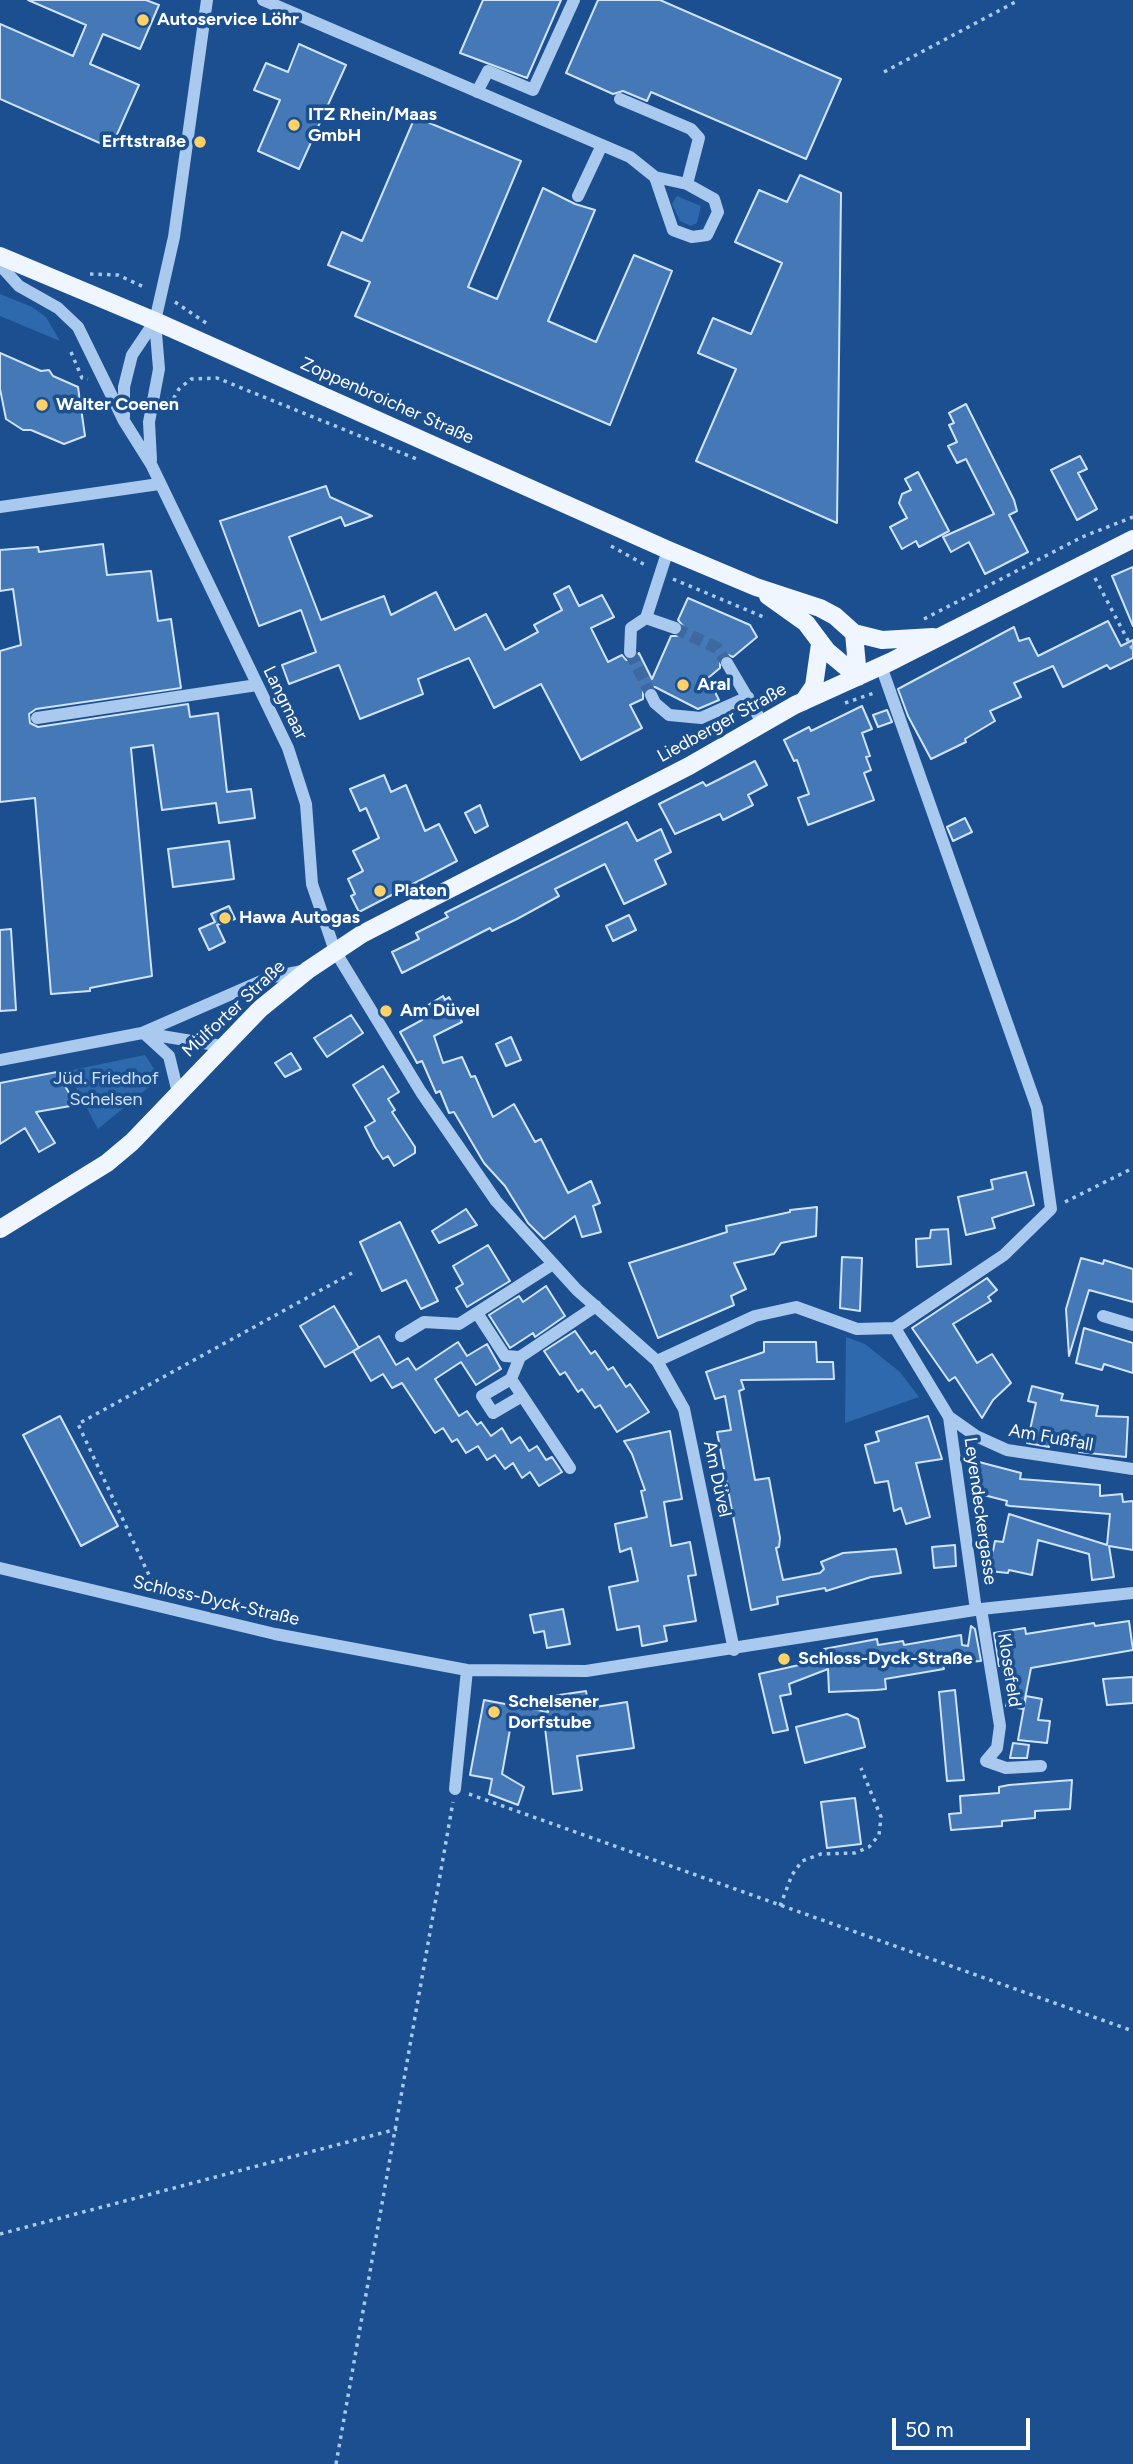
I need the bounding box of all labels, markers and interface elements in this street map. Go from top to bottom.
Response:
place label: Autoservice Löhr [157,9,299,31]
marker: Autoservice Löhr [135,12,151,28]
place label: ITZ Rhein/Maas GmbH [308,104,437,146]
marker: ITZ Rhein/Maas GmbH [286,117,302,133]
place label: Erftstraße [102,131,186,153]
marker: Erftstraße [192,134,208,150]
street label: Zoppenbroicher Straße [297,353,477,449]
place label: Walter Coenen [56,394,179,416]
marker: Walter Coenen [34,397,50,413]
street label: Langmaar [258,663,312,743]
place label: Aral [697,674,731,696]
marker: Aral [675,677,691,693]
street label: Liedberger Straße [654,679,790,767]
place label: Platon [394,880,447,902]
marker: Platon [372,883,388,899]
place label: Hawa Autogas [239,907,360,929]
marker: Hawa Autogas [217,910,233,926]
street label: Mülforter Straße [178,956,290,1062]
place label: Am Düvel [400,1000,480,1022]
marker: Am Düvel [378,1003,394,1019]
park label: Jüd. Friedhof Schelsen [53,1068,159,1110]
street label: Am Fußfall [1007,1420,1095,1456]
street label: Leyendeckergasse [959,1436,1001,1586]
street label: Am Düvel [698,1439,736,1519]
street label: Schloss-Dyck-Straße [131,1571,301,1631]
street label: Klosefeld [993,1632,1025,1708]
place label: Schloss-Dyck-Straße [798,1648,973,1670]
marker: Schloss-Dyck-Straße [776,1651,792,1667]
place label: Schelsener Dorfstube [508,1691,599,1734]
marker: Schelsener Dorfstube [486,1704,502,1720]
scale bar [895,2404,1033,2448]
text: 50 m [905,2417,954,2442]

